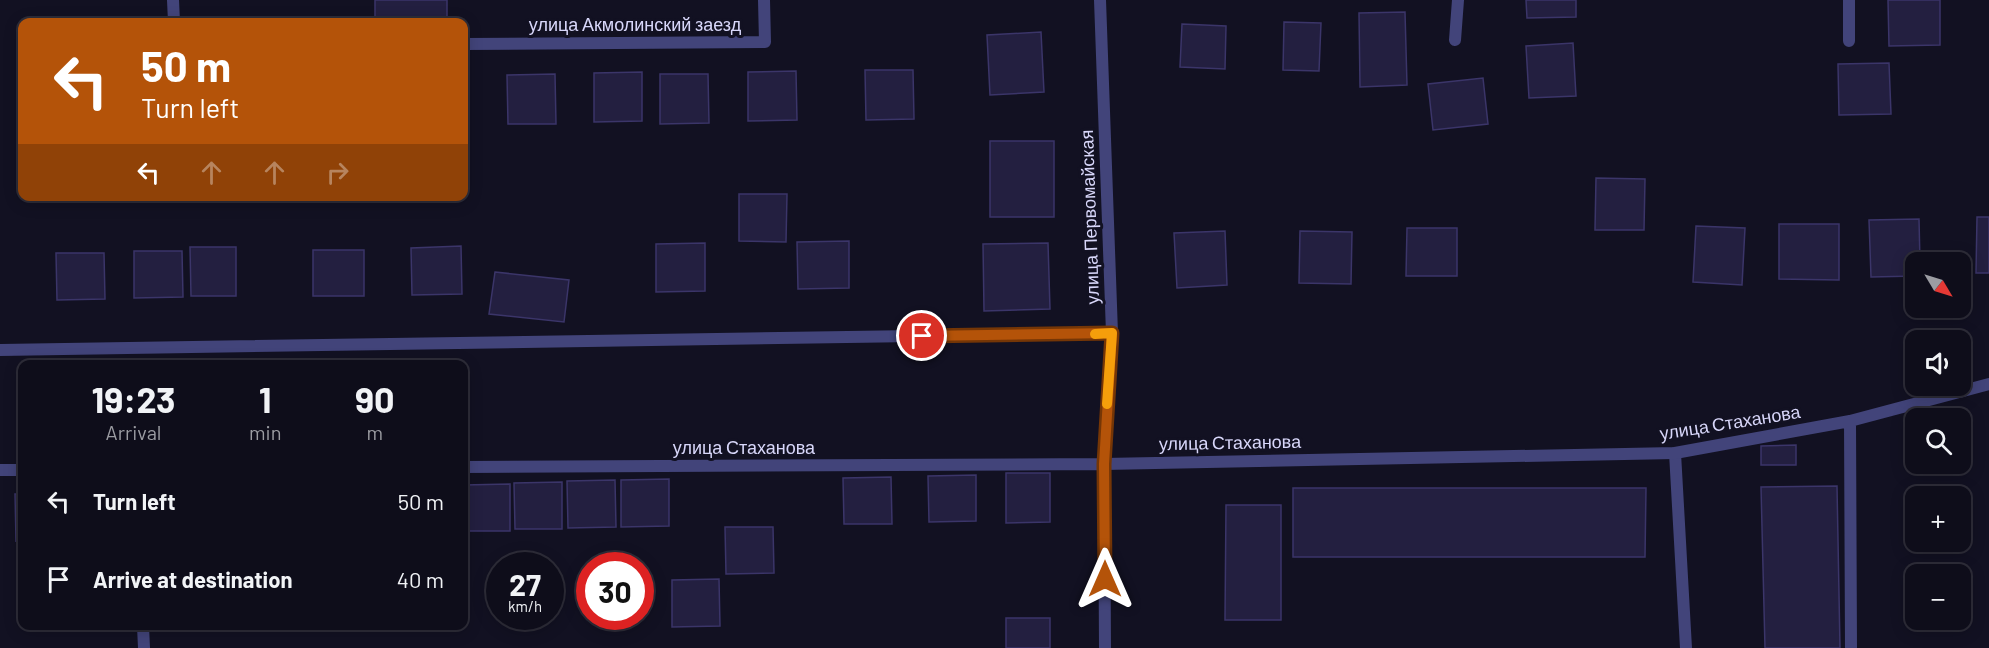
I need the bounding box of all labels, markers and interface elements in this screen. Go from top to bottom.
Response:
street label: улица Акмолинский заезд [529,13,742,35]
text: 50 m [141,40,231,90]
icon: left [42,42,120,120]
text: Turn left [141,91,239,123]
street label: улица Первомайская [1075,129,1103,305]
icon: left [132,156,165,189]
icon: ahead [195,156,228,189]
icon: ahead [258,156,291,189]
icon: right [321,156,354,189]
north arrow [1905,252,1971,318]
map controls [1905,252,1971,630]
pin [896,310,947,361]
icon: arrive [905,319,938,352]
button: sound [1905,330,1971,396]
text: 19:23 [91,377,176,420]
text: 1 [259,377,272,420]
text: 90 [355,377,395,420]
street label: улица Стаханова [1658,400,1803,444]
button: search [1905,408,1971,474]
text: Arrival [106,420,161,444]
text: min [249,420,281,444]
text: m [366,420,383,444]
street label: улица Стаханова [1159,430,1302,454]
street label: улица Стаханова [673,436,816,458]
icon: left [42,485,75,518]
button: + [1905,486,1971,552]
text: Turn left [93,488,176,514]
text: 50 m [398,488,444,514]
position arrow [1073,547,1137,611]
speed limit sign: 30 [576,552,654,630]
icon: arrive [42,563,75,596]
button: − [1905,564,1971,630]
text: Arrive at destination [93,566,292,592]
text: 40 m [397,566,444,592]
text: 27 [509,566,541,602]
text: km/h [508,597,542,615]

